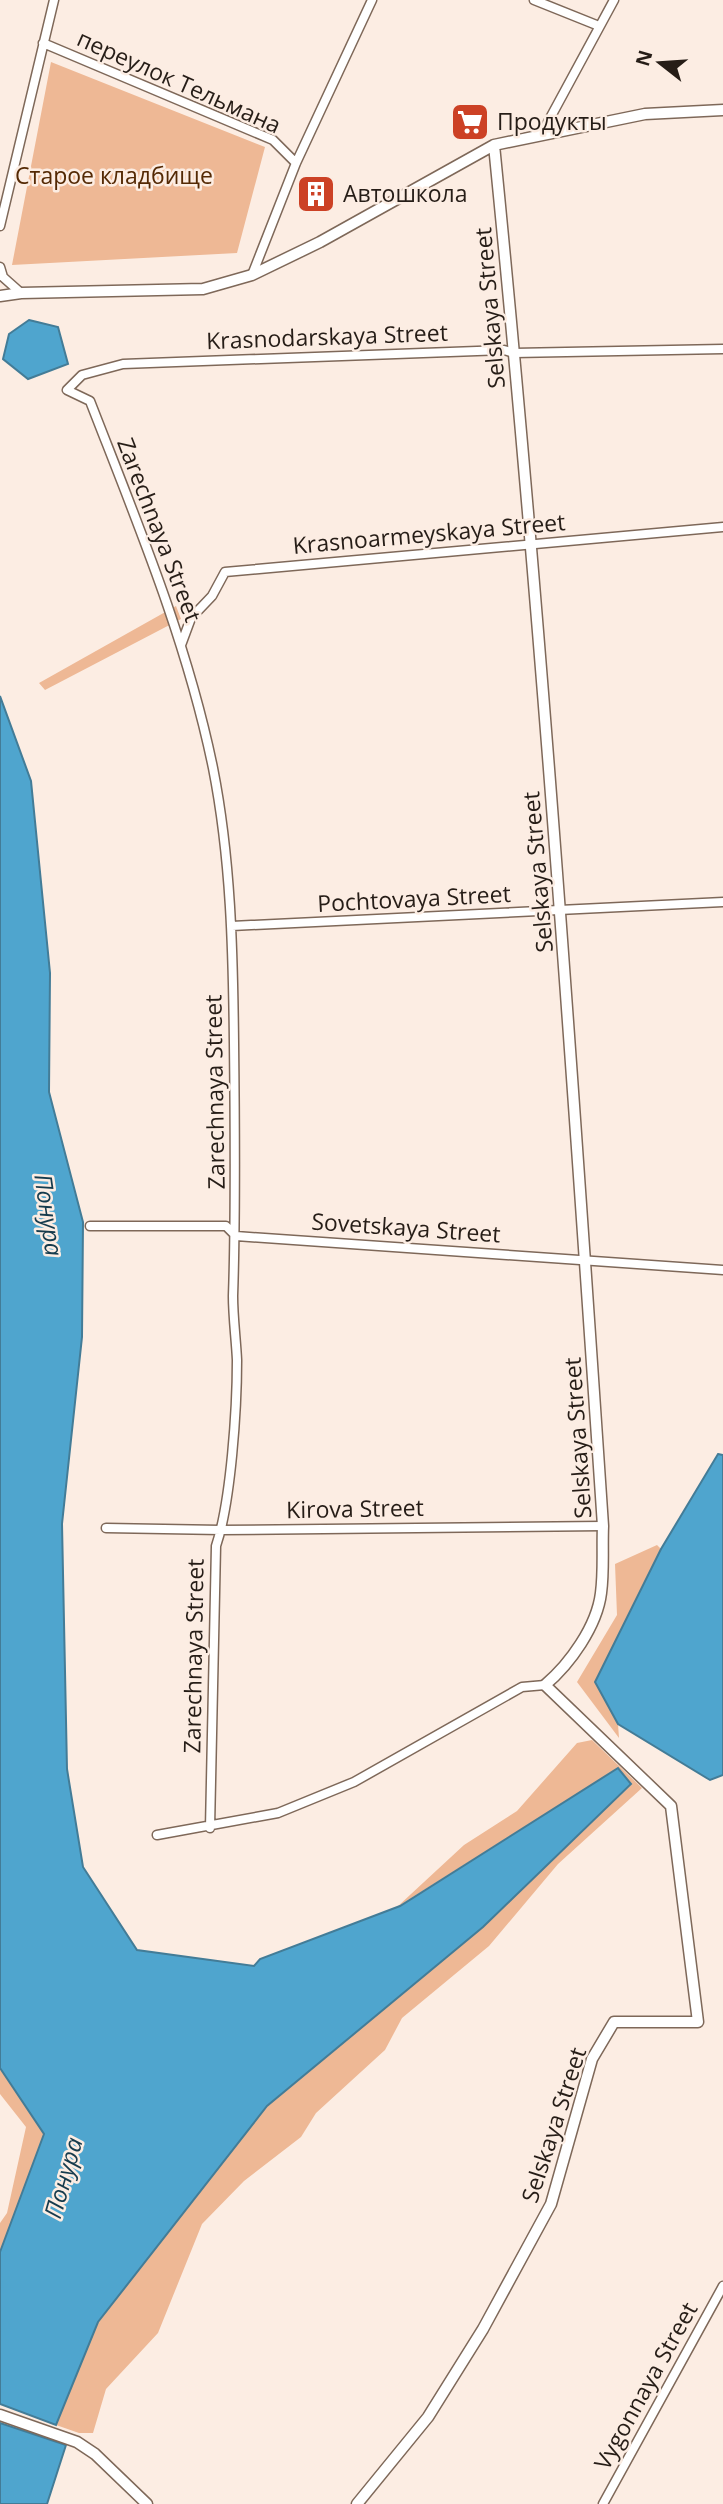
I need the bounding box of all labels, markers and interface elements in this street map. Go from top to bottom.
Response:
street label: переулок Тельмана [72,22,286,140]
north arrow [625,28,695,98]
text: N [629,47,658,69]
supermarket icon: Продукты [449,101,491,143]
place label: Продукты [497,105,607,137]
park label: Старое кладбище [15,159,213,191]
building icon: Автошкола [295,173,337,215]
place label: Автошкола [343,177,468,209]
street label: Selskaya Street [466,226,512,390]
street label: Krasnodarskaya Street [206,316,448,356]
street label: Zarechnaya Street [110,433,210,626]
street label: Krasnoarmeyskaya Street [291,505,566,561]
street label: Selskaya Street [514,790,560,954]
street label: Pochtovaya Street [316,877,511,919]
street label: Zarechnaya Street [196,994,232,1190]
water label: Понура [27,1172,72,1258]
street label: Sovetskaya Street [310,1204,502,1250]
street label: Selskaya Street [555,1356,599,1520]
street label: Kirova Street [286,1491,424,1525]
street label: Zarechnaya Street [175,1558,211,1754]
street label: Selskaya Street [513,2043,593,2207]
water label: Понура [35,2133,90,2222]
street label: Vygonnaya Street [586,2296,704,2475]

